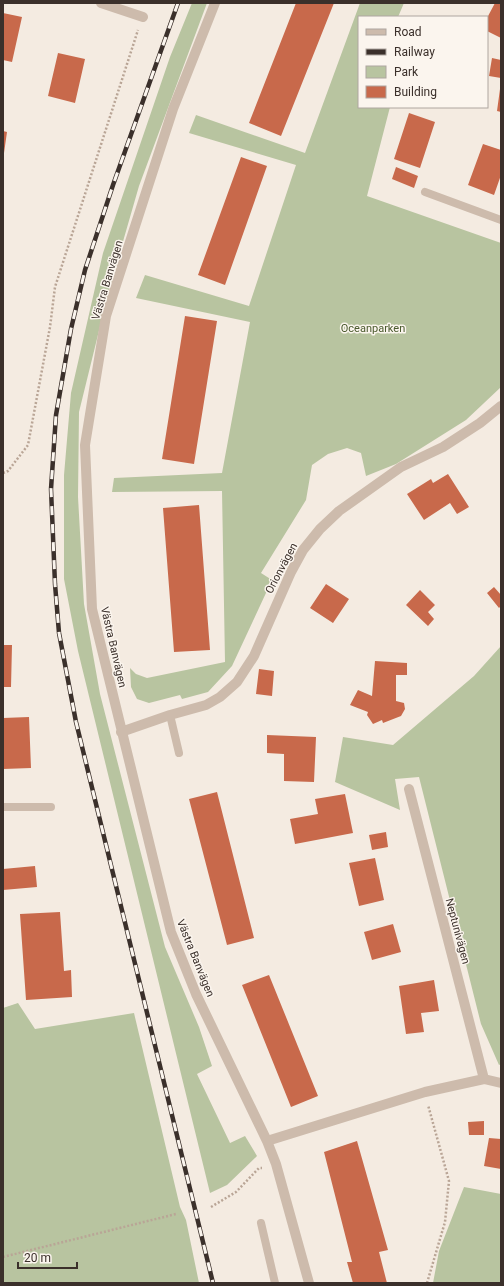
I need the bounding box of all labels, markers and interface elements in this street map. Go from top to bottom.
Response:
legend [358,16,488,108]
text: Road [394,25,422,39]
text: Railway [394,45,435,59]
text: Park [394,65,419,79]
text: Building [394,85,437,99]
street label: Västra Banvägen [89,239,126,321]
park label: Oceanparken [341,322,405,335]
street label: Orionvägen [263,541,300,596]
street label: Västra Banvägen [98,605,129,689]
street label: Neptunivägen [442,897,473,965]
street label: Västra Banvägen [174,918,217,999]
scale bar [18,1244,77,1270]
text: 20 m [24,1251,51,1265]

